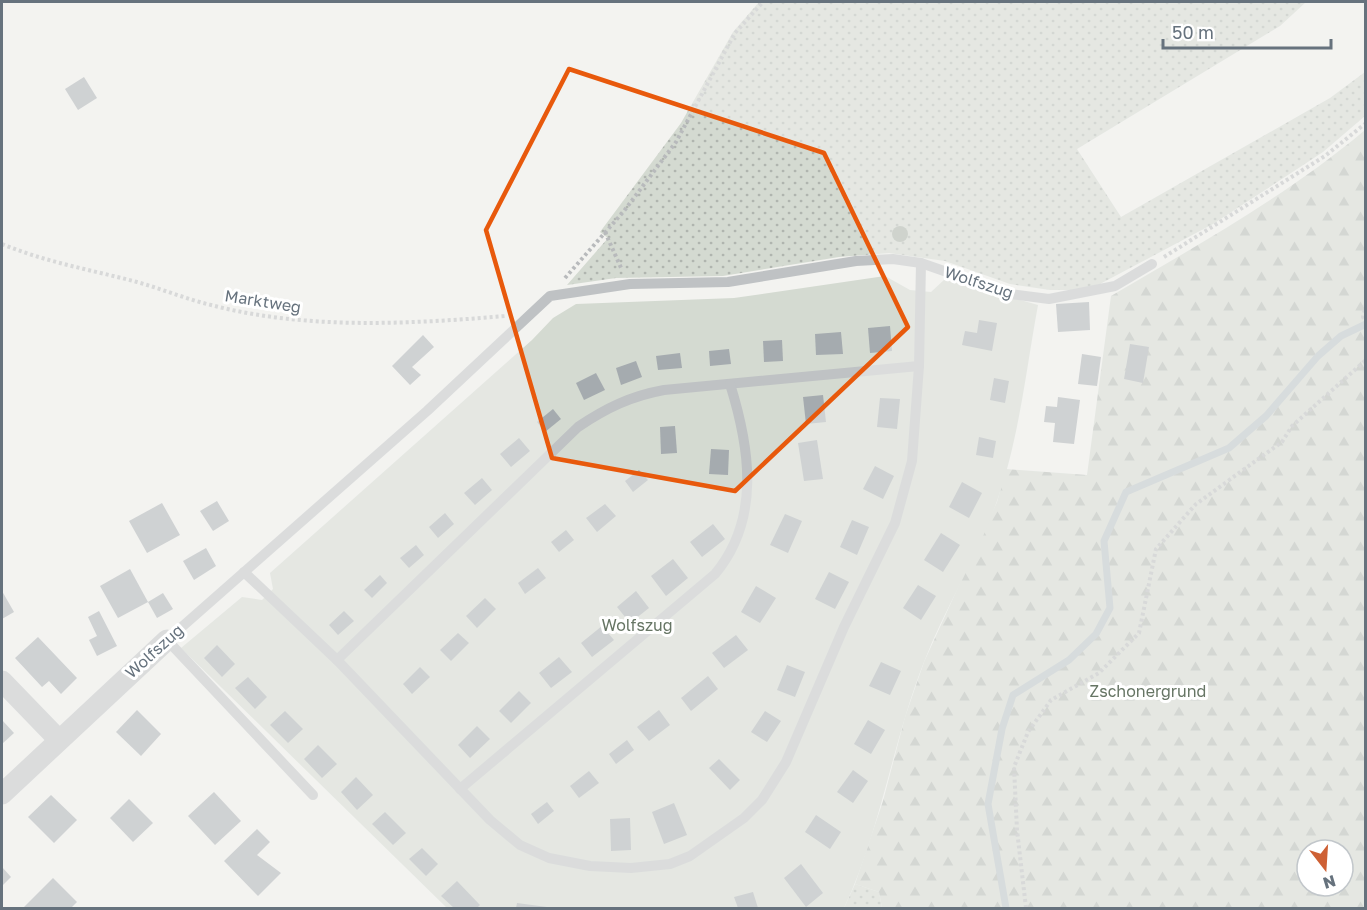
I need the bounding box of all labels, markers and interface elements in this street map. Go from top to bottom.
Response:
scale bar [1163,12,1331,50]
text: 50 m [1172,21,1214,43]
street label: Wolfszug [942,262,1016,302]
street label: Marktweg [223,285,303,317]
park label: Wolfszug [601,615,673,635]
street label: Wolfszug [121,620,187,682]
park label: Zschonergrund [1090,681,1206,701]
north arrow [1295,838,1355,898]
text: N [1321,871,1338,894]

